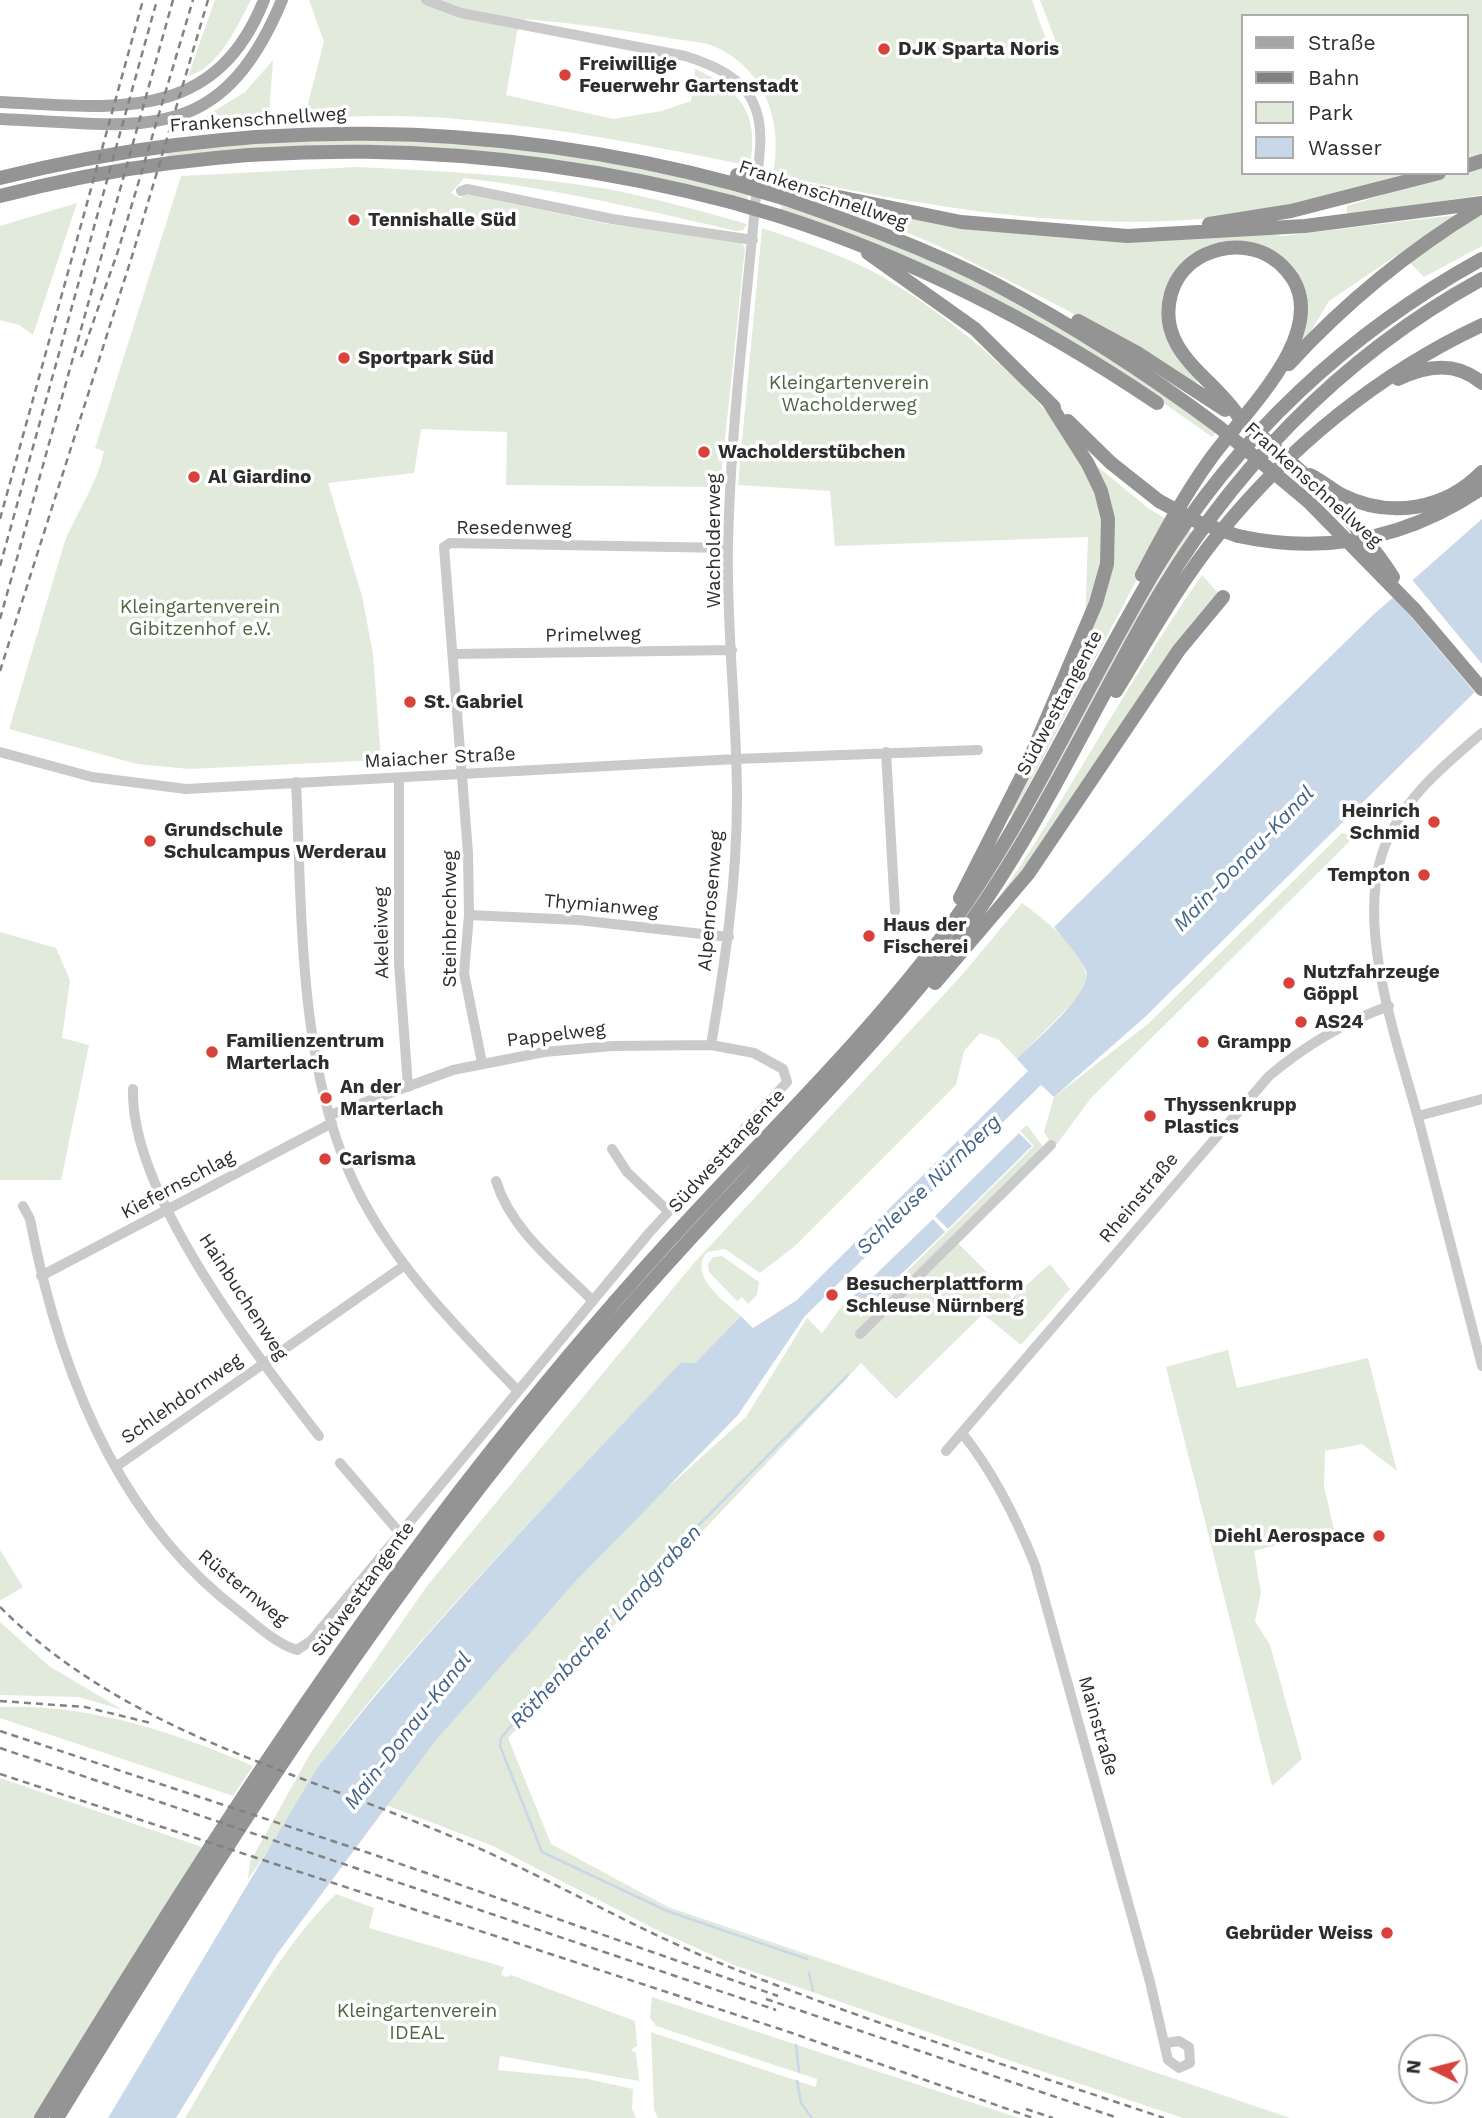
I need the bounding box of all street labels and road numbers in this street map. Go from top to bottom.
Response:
street label: Frankenschnellweg [169,102,347,138]
street label: Frankenschnellweg [736,155,910,235]
street label: Frankenschnellweg [1240,417,1386,553]
street label: Wacholderweg [703,473,725,609]
street label: Resedenweg [456,517,572,539]
street label: Primelweg [545,623,641,647]
street label: Südwesttangente [1012,627,1108,779]
street label: Maiacher Straße [364,743,516,773]
street label: Alpenrosenweg [693,830,729,972]
street label: Steinbrechweg [439,850,461,988]
street label: Akeleiweg [370,887,394,979]
street label: Thymianweg [543,890,659,922]
street label: Pappelweg [505,1018,607,1052]
street label: Südwesttangente [664,1084,790,1218]
street label: Kiefernschlag [117,1146,239,1224]
street label: Rheinstraße [1095,1148,1183,1248]
street label: Hainbuchenweg [194,1229,292,1365]
street label: Schlehdornweg [117,1349,247,1449]
street label: Südwesttangente [306,1517,420,1661]
street label: Rüsternweg [193,1545,293,1631]
street label: Mainstraße [1073,1674,1123,1778]

